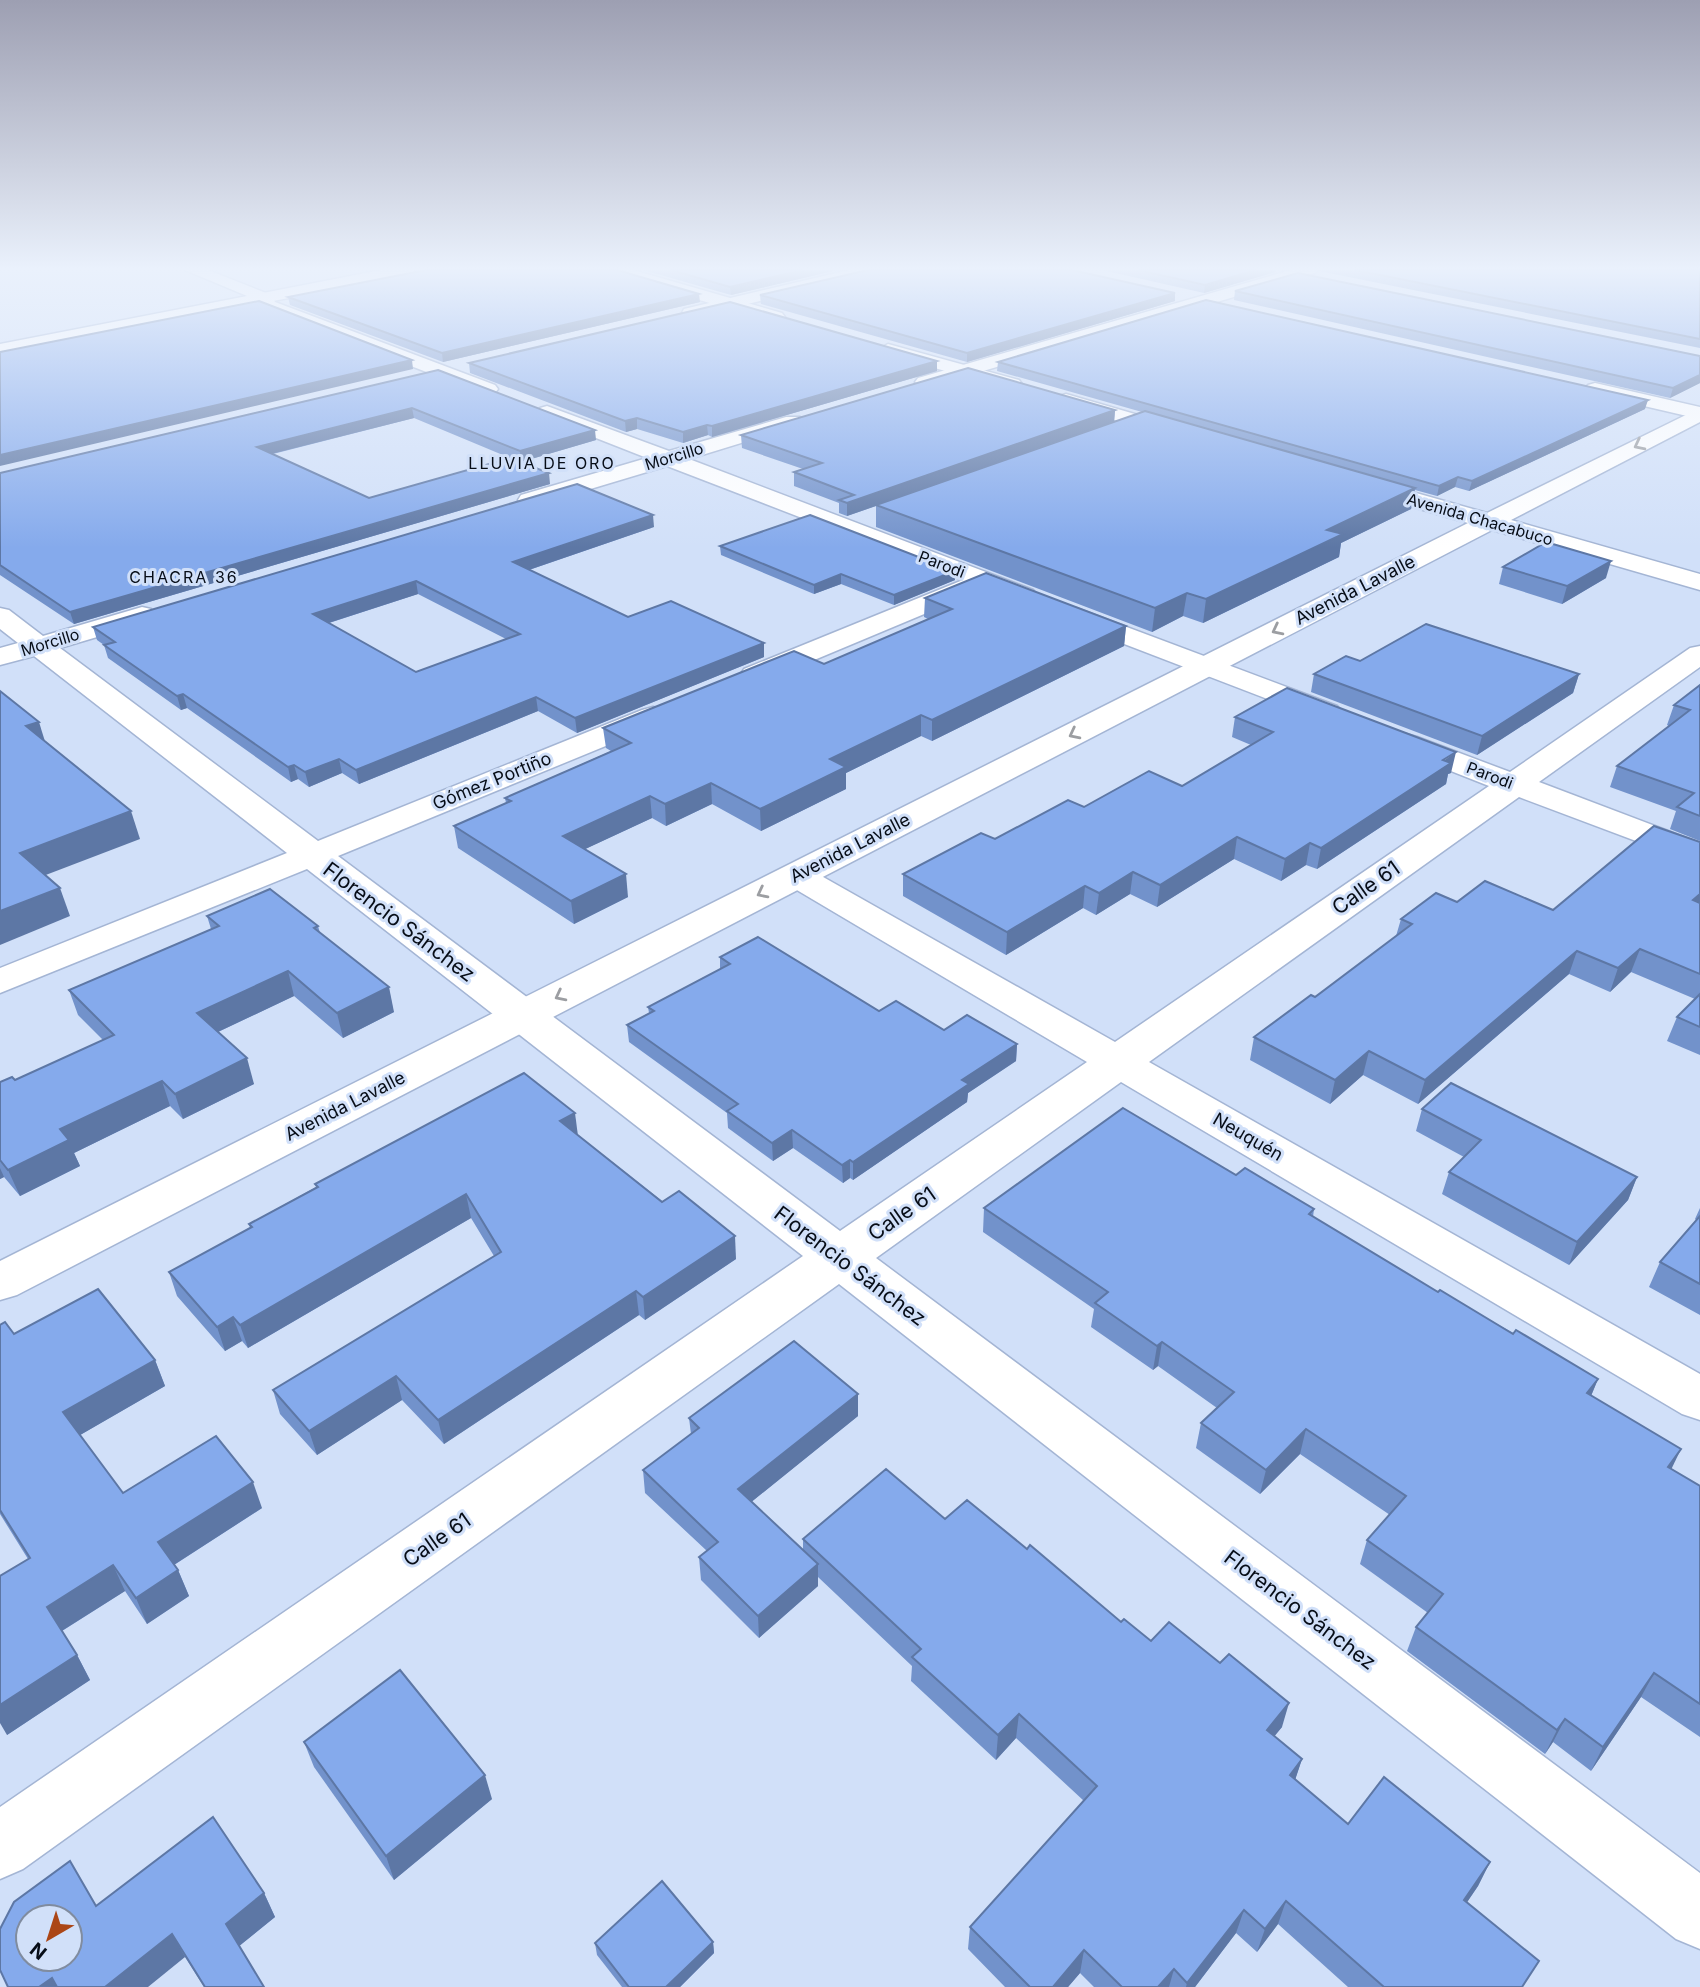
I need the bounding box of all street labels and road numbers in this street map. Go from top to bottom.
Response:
street label: Morcillo [642,438,706,474]
street label: Avenida Chacabuco [1405,489,1555,549]
street label: Parodi [916,546,968,582]
street label: Avenida Lavalle [1291,550,1418,629]
street label: Morcillo [18,624,82,660]
street label: Gómez Portiño [429,747,554,814]
street label: Parodi [1464,757,1516,793]
street label: Avenida Lavalle [786,808,913,887]
street label: Calle 61 [1327,855,1404,920]
street label: Florencio Sánchez [319,856,480,987]
street label: Avenida Lavalle [281,1066,408,1145]
street label: Neuquén [1209,1108,1287,1165]
street label: Calle 61 [863,1181,940,1246]
street label: Florencio Sánchez [770,1200,931,1331]
street label: Calle 61 [398,1507,475,1572]
street label: Florencio Sánchez [1220,1544,1381,1675]

